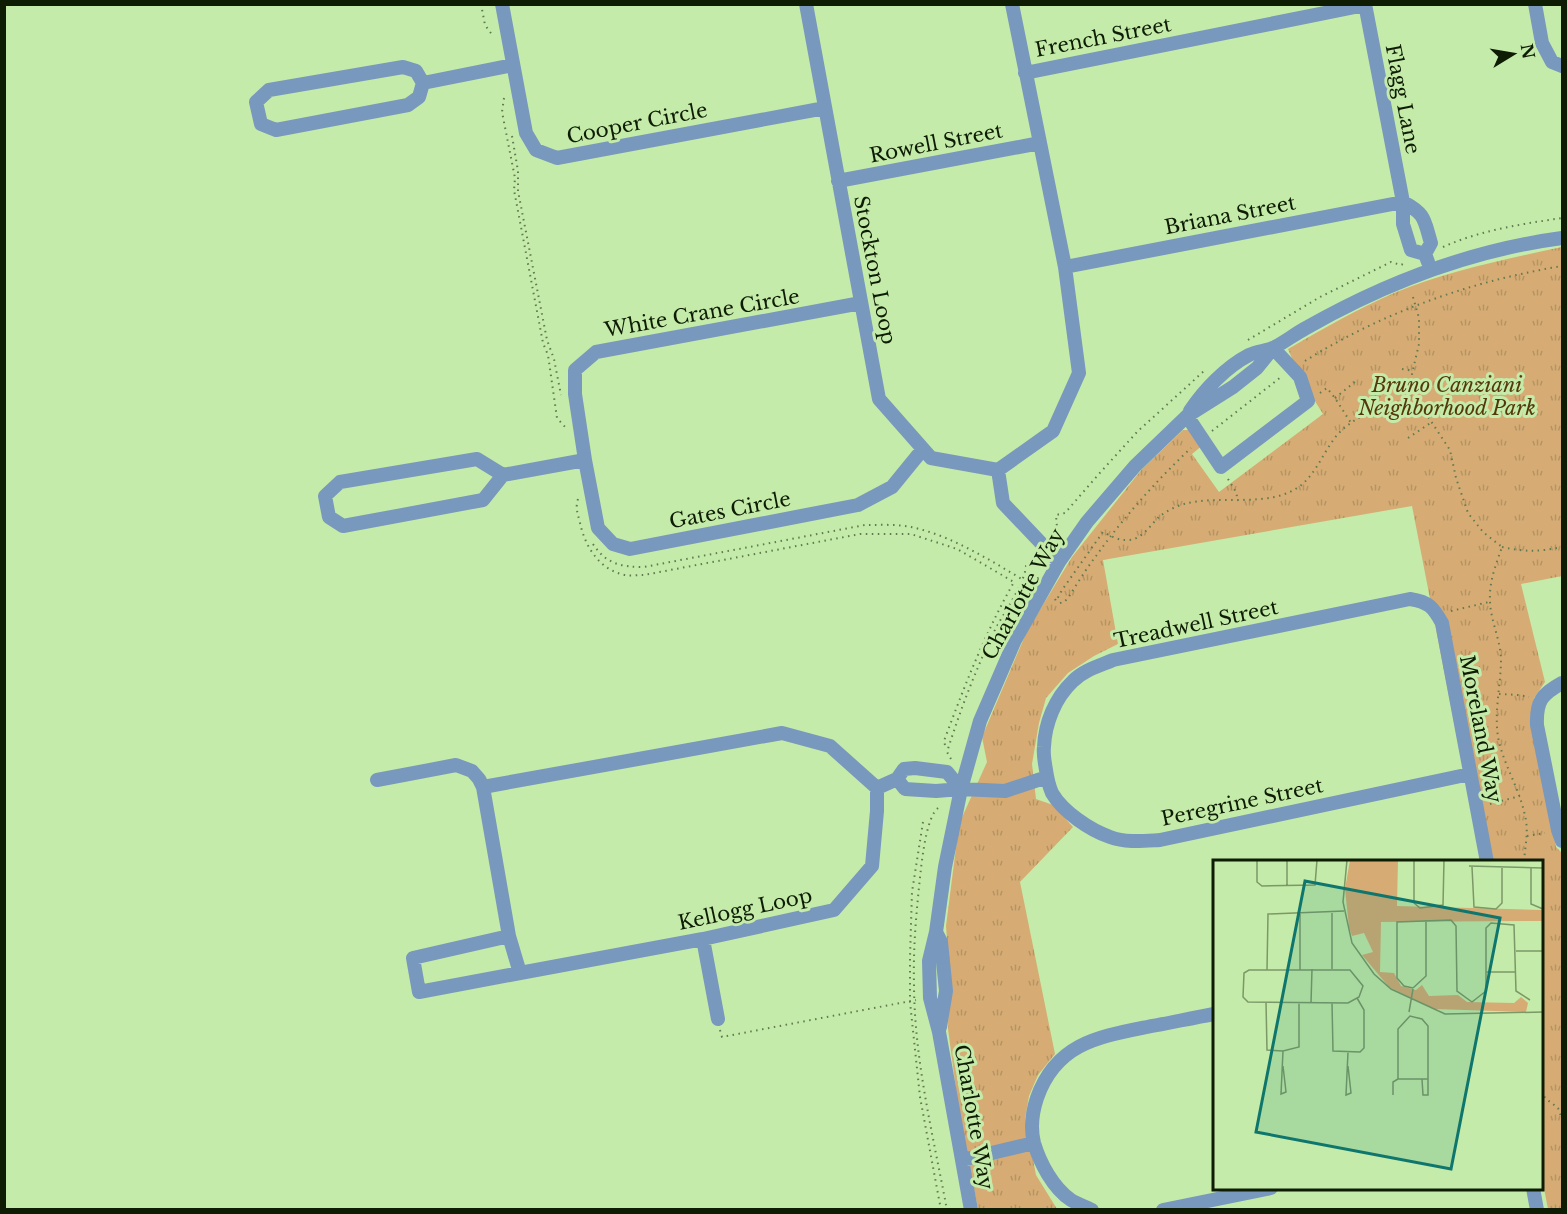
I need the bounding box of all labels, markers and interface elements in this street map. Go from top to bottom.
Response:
street label: French Street [1033,12,1174,62]
north arrow [1483,24,1543,84]
street label: Flagg Lane [1381,42,1425,156]
text: N [1516,42,1539,60]
street label: Cooper Circle [565,98,709,148]
street label: Rowell Street [867,118,1005,168]
street label: Briana Street [1162,190,1298,239]
street label: Stockton Loop [849,194,901,346]
street label: White Crane Circle [602,284,801,342]
park label: Bruno Canziani Neighborhood Park [1357,373,1536,420]
street label: Gates Circle [667,486,793,534]
street label: Charlotte Way [977,524,1069,664]
street label: Treadwell Street [1112,595,1281,653]
street label: Moreland Way [1455,653,1507,805]
street label: Peregrine Street [1159,773,1326,831]
inset map [1213,860,1543,1190]
street label: Kellogg Loop [676,883,814,935]
street label: Charlotte Way [949,1043,999,1192]

